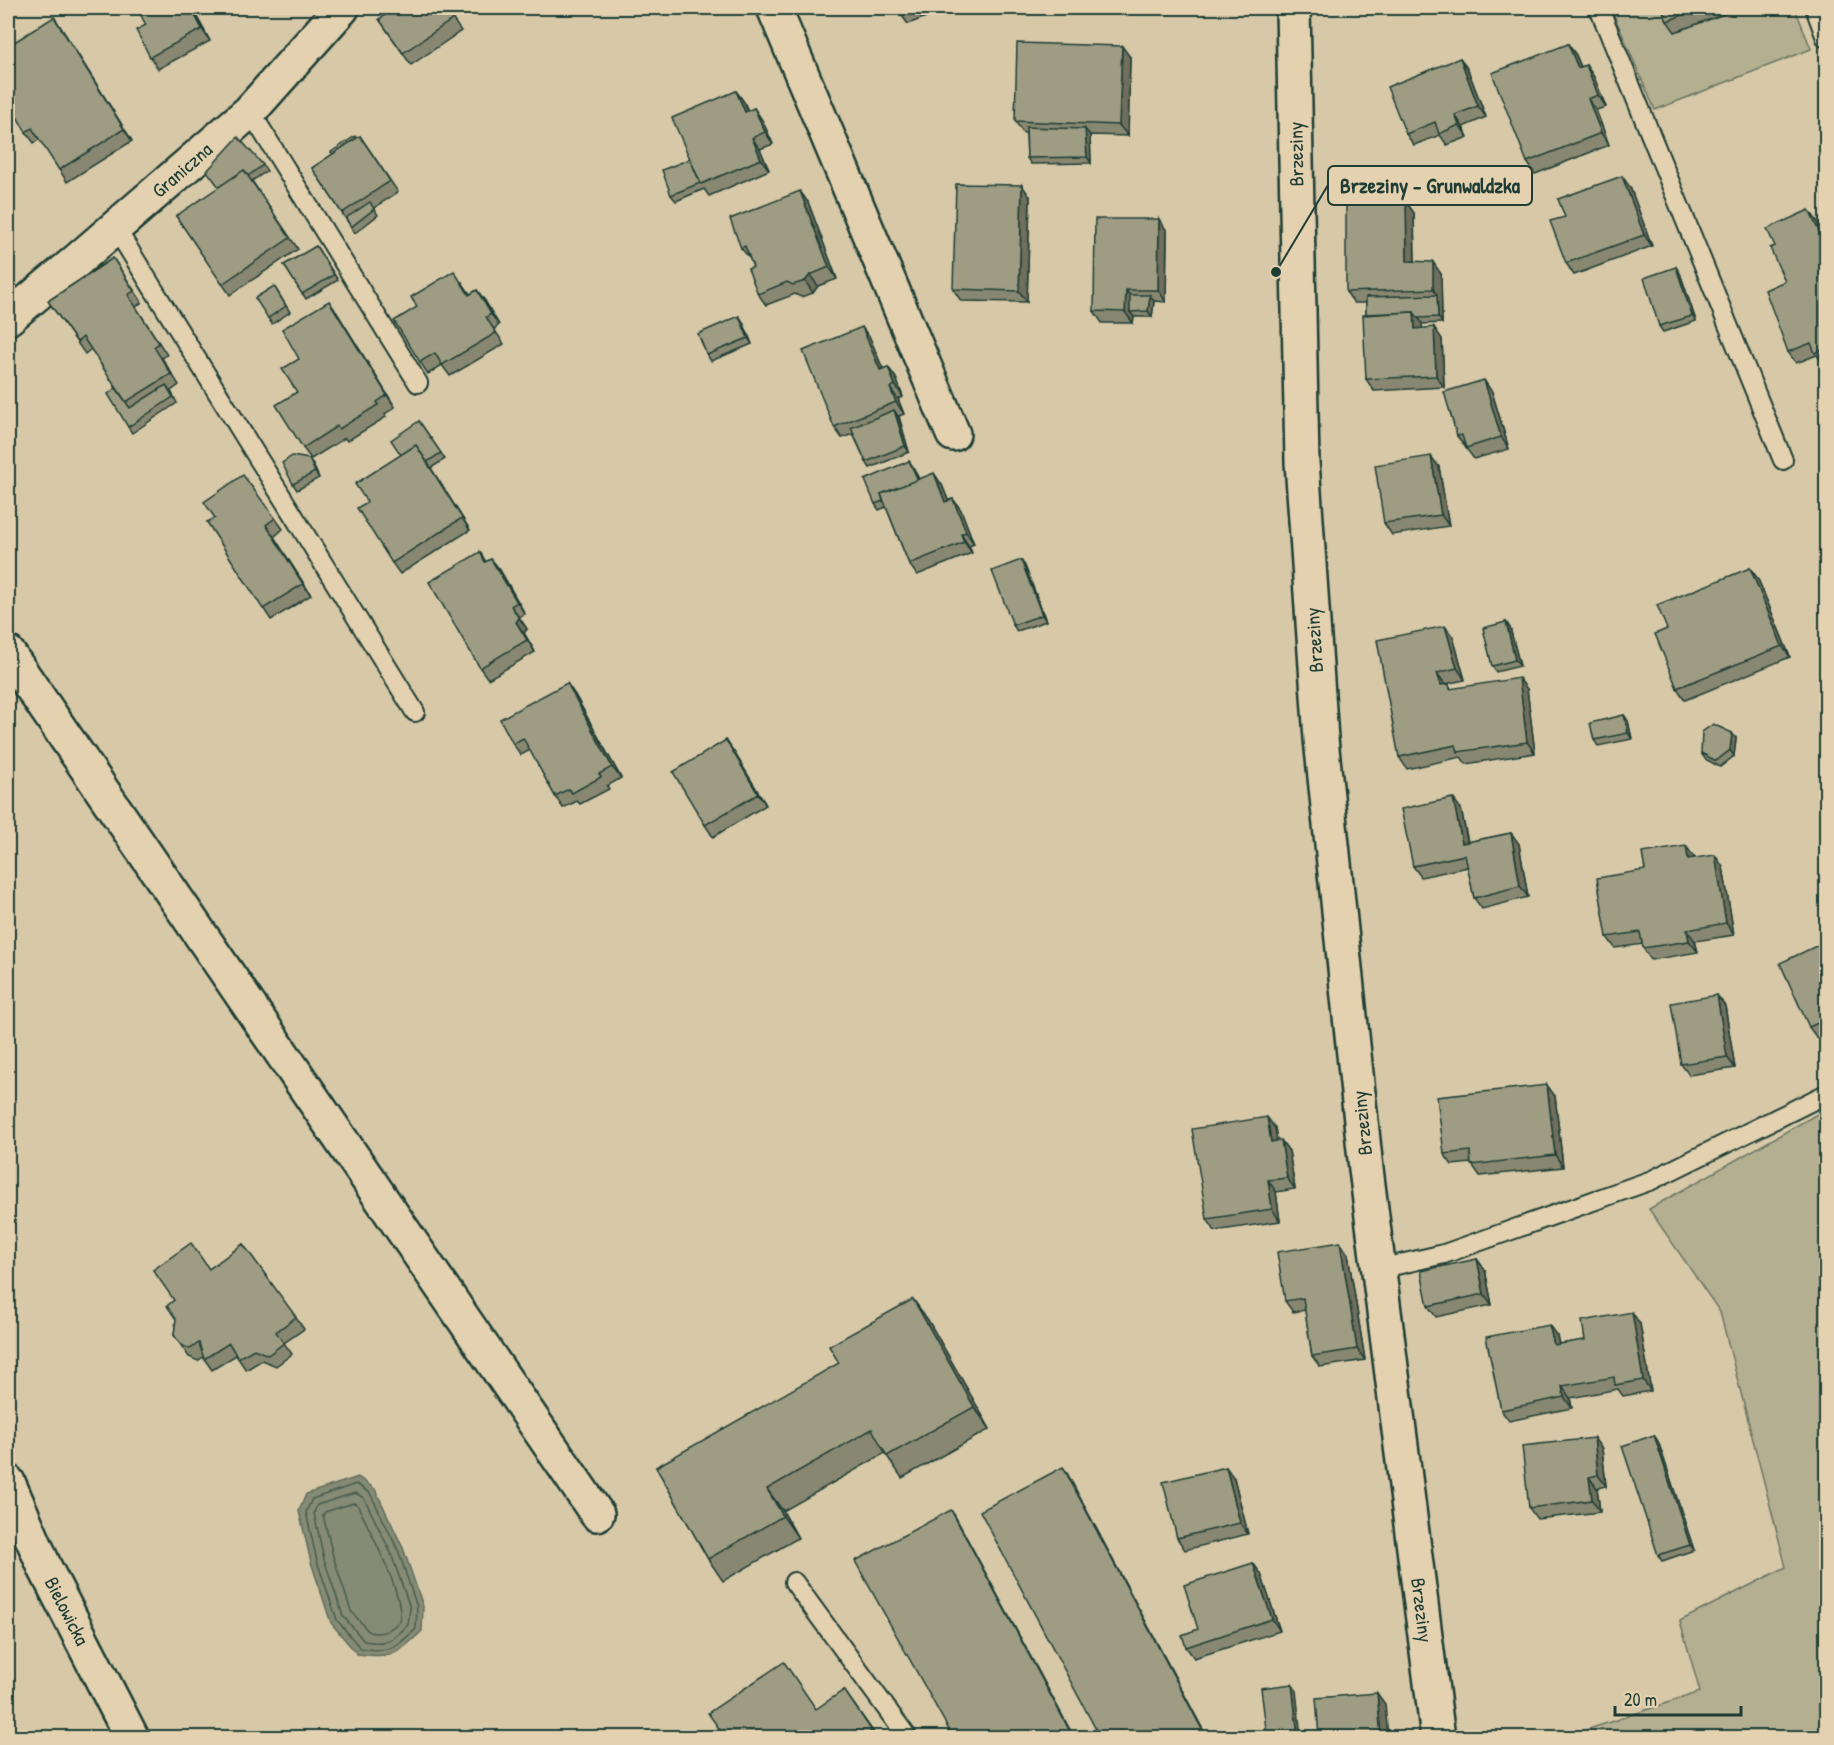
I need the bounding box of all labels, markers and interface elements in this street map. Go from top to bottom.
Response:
street label: Brzeziny [1281,121,1310,187]
street label: Graniczna [146,136,218,203]
callout: Brzeziny - Grunwaldzka [1328,166,1532,205]
text: Brzeziny - Grunwaldzka [1340,171,1521,201]
street label: Brzeziny [1298,607,1329,673]
street label: Brzeziny [1345,1089,1378,1157]
street label: Bielowicka [39,1572,96,1650]
street label: Brzeziny [1405,1576,1440,1644]
scale bar [1615,1679,1741,1717]
text: 20 m [1624,1687,1657,1712]

